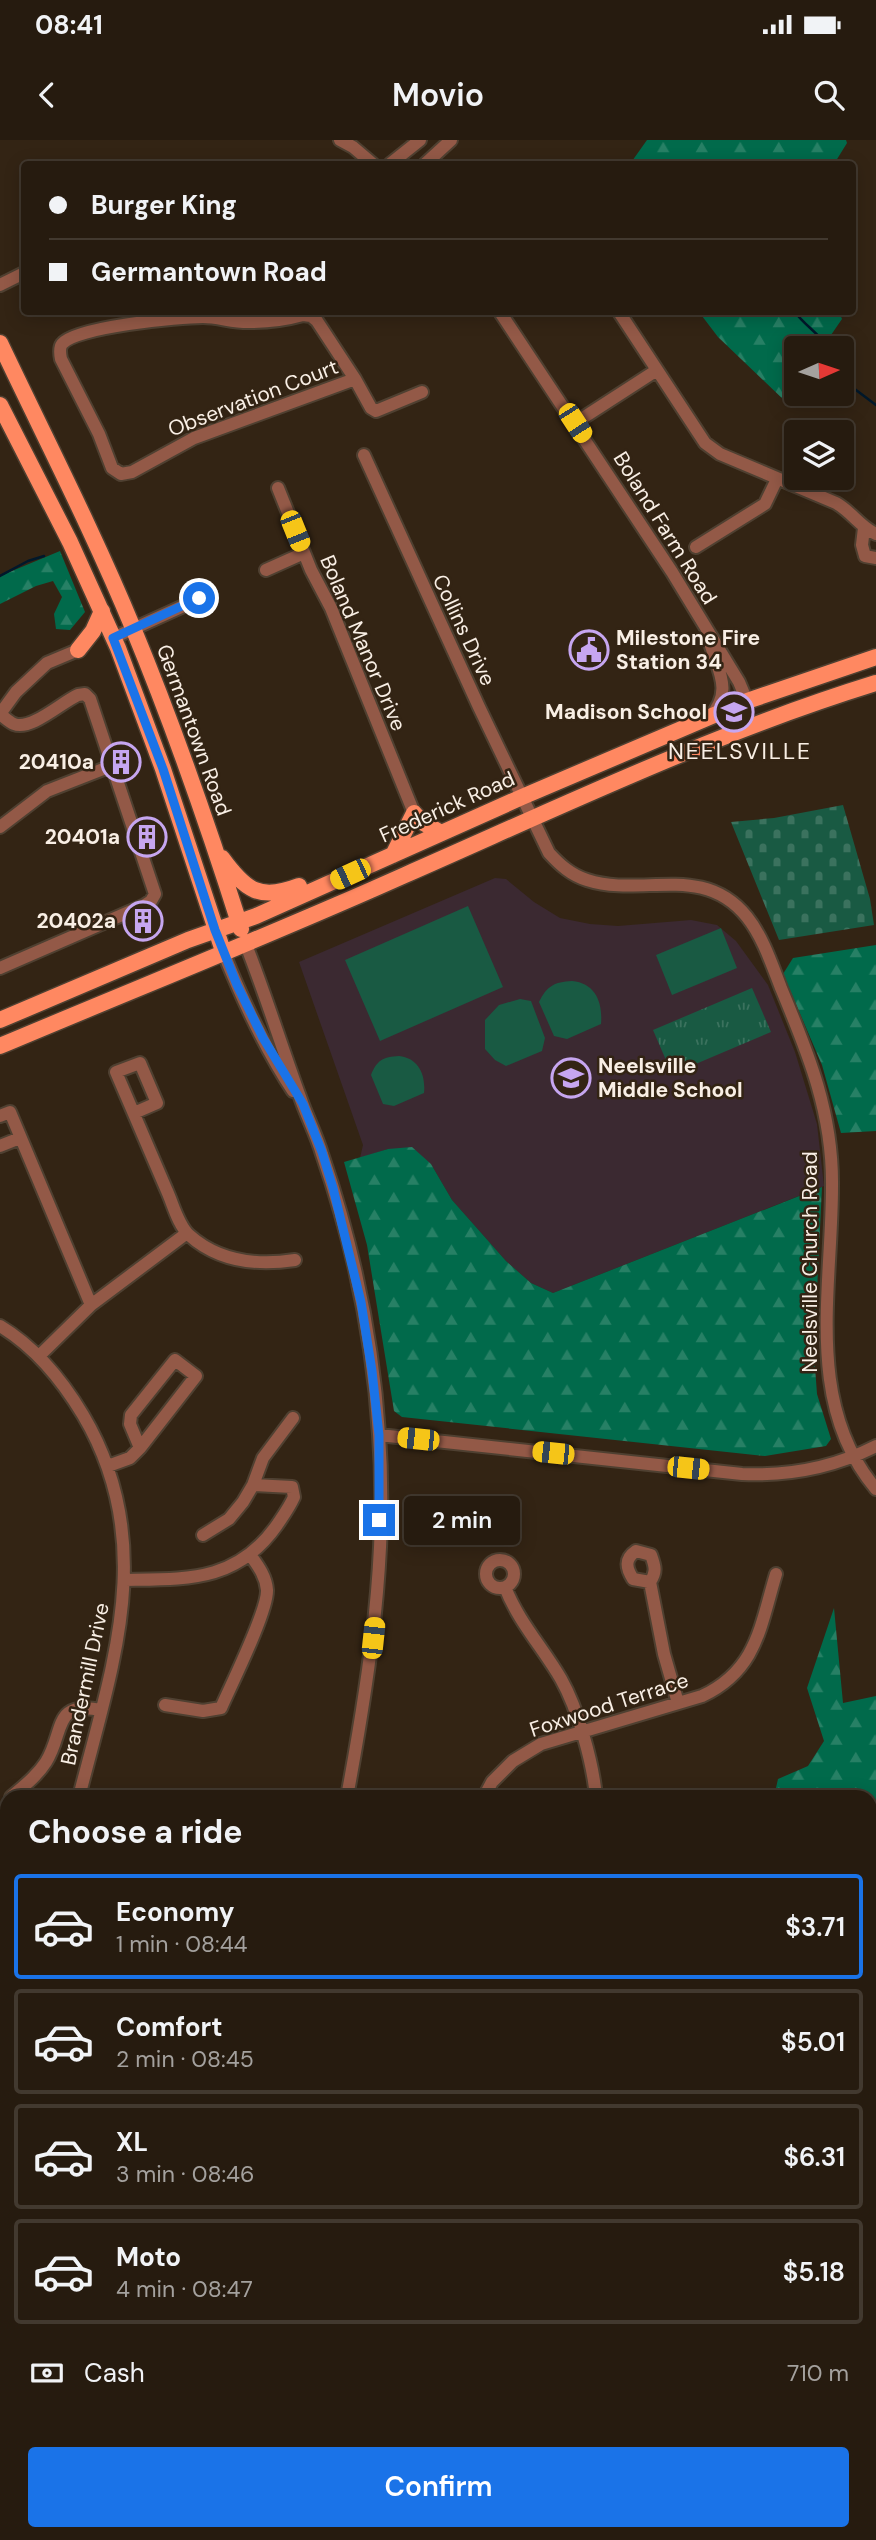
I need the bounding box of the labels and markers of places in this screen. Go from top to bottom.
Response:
place label: Milestone Fire Station 34 [616,624,760,676]
public building icon: Milestone Fire Station 34 [568,629,610,671]
school or university icon: Madison School [713,691,755,733]
place label: Madison School [545,698,707,726]
building icon: 20410a [100,741,142,783]
place label: 20410a [19,748,94,776]
building icon: 20401a [126,816,168,858]
place label: 20401a [45,823,120,851]
building icon: 20402a [122,900,164,942]
place label: 20402a [36,907,116,935]
place label: Neelsville Middle School [598,1052,743,1104]
school or university icon: Neelsville Middle School [550,1057,592,1099]

